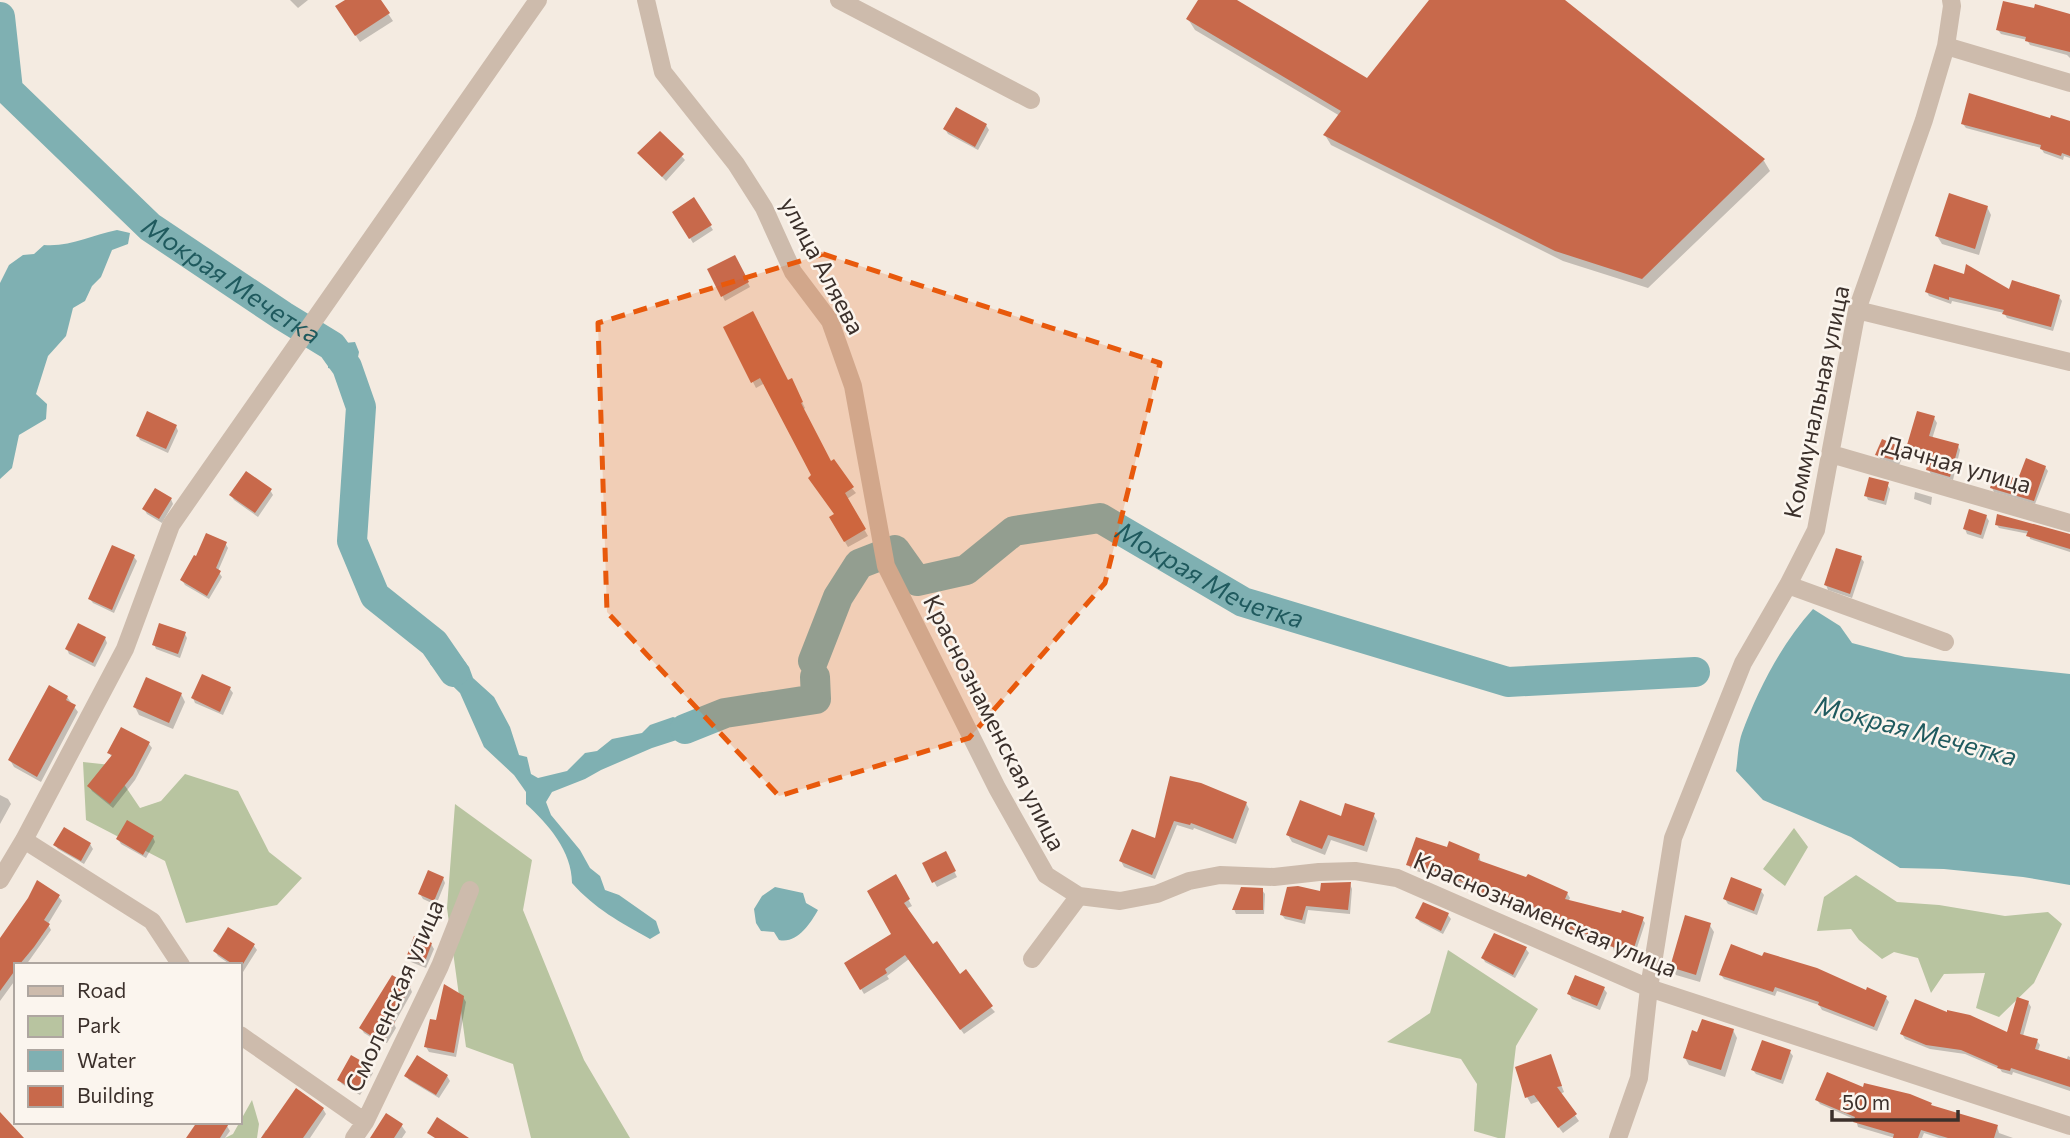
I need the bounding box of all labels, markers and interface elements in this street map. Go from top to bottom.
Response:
street label: улица Аляева [775,192,872,339]
water label: Мокрая Мечетка [137,209,327,349]
street label: Коммунальная улица [1777,283,1854,521]
street label: Дачная улица [1880,429,2035,499]
water label: Мокрая Мечетка [1111,514,1308,633]
street label: Краснознаменская улица [918,589,1073,855]
water label: Мокрая Мечетка [1812,688,2020,771]
street label: Краснознаменская улица [1409,845,1682,982]
street label: Смоленская улица [338,895,449,1096]
legend [14,963,242,1124]
text: Road [77,977,126,1002]
text: Park [77,1012,121,1037]
text: Water [77,1047,136,1072]
scale bar [1832,1078,1958,1122]
text: Building [77,1082,154,1107]
text: 50 m [1842,1089,1890,1114]

